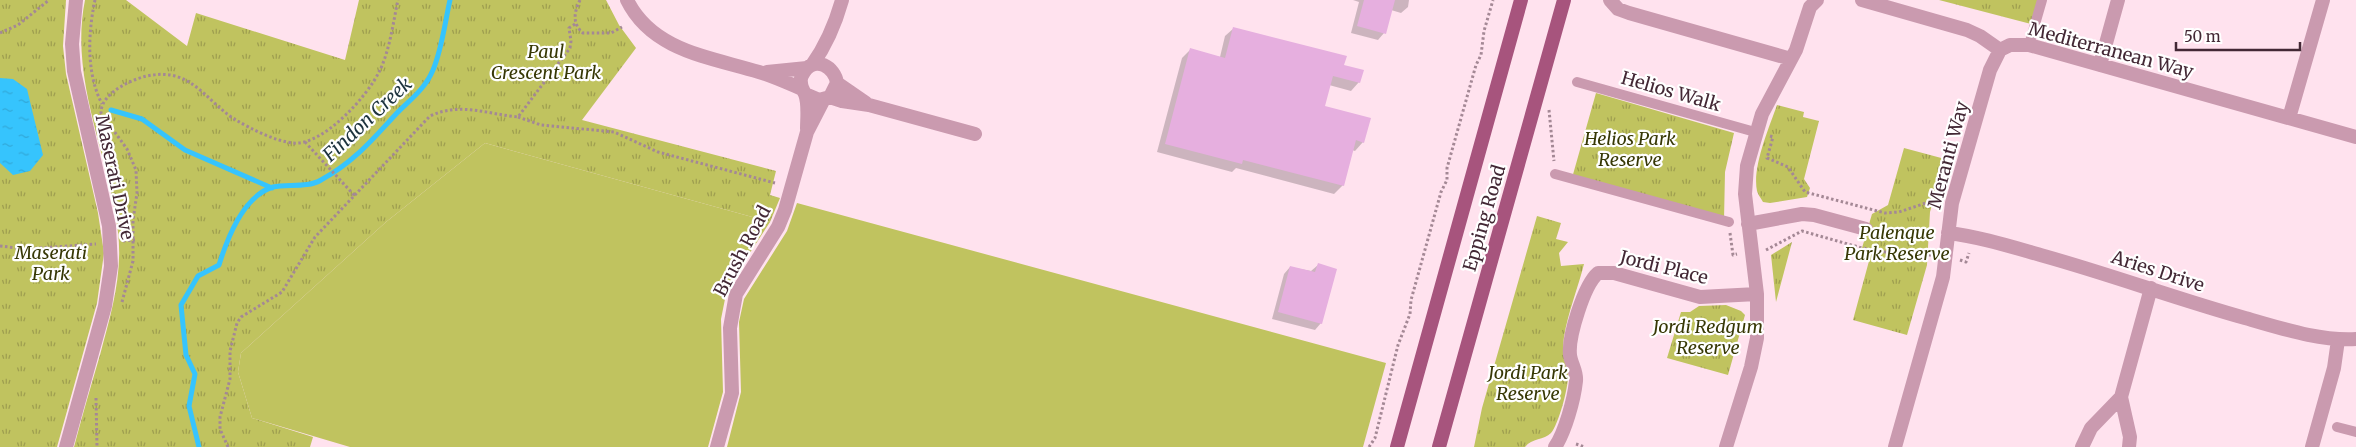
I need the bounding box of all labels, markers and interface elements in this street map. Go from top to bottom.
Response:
street label: Mediterranean Way [2026,17,2196,83]
scale bar [2176,20,2300,52]
text: 50 m [2184,27,2221,46]
park label: Paul Crescent Park [491,40,601,84]
street label: Helios Walk [1619,66,1724,116]
water label: Findon Creek [317,71,417,167]
street label: Meranti Way [1923,98,1974,211]
street label: Maserati Drive [91,112,139,242]
park label: Helios Park Reserve [1583,127,1676,171]
street label: Epping Road [1458,162,1510,274]
street label: Brush Road [708,201,776,300]
park label: Palenque Park Reserve [1844,221,1950,265]
park label: Maserati Park [14,241,87,285]
street label: Jordi Place [1617,245,1711,289]
street label: Aries Drive [2108,245,2207,297]
park label: Jordi Redgum Reserve [1651,315,1763,359]
park label: Jordi Park Reserve [1486,361,1568,405]

